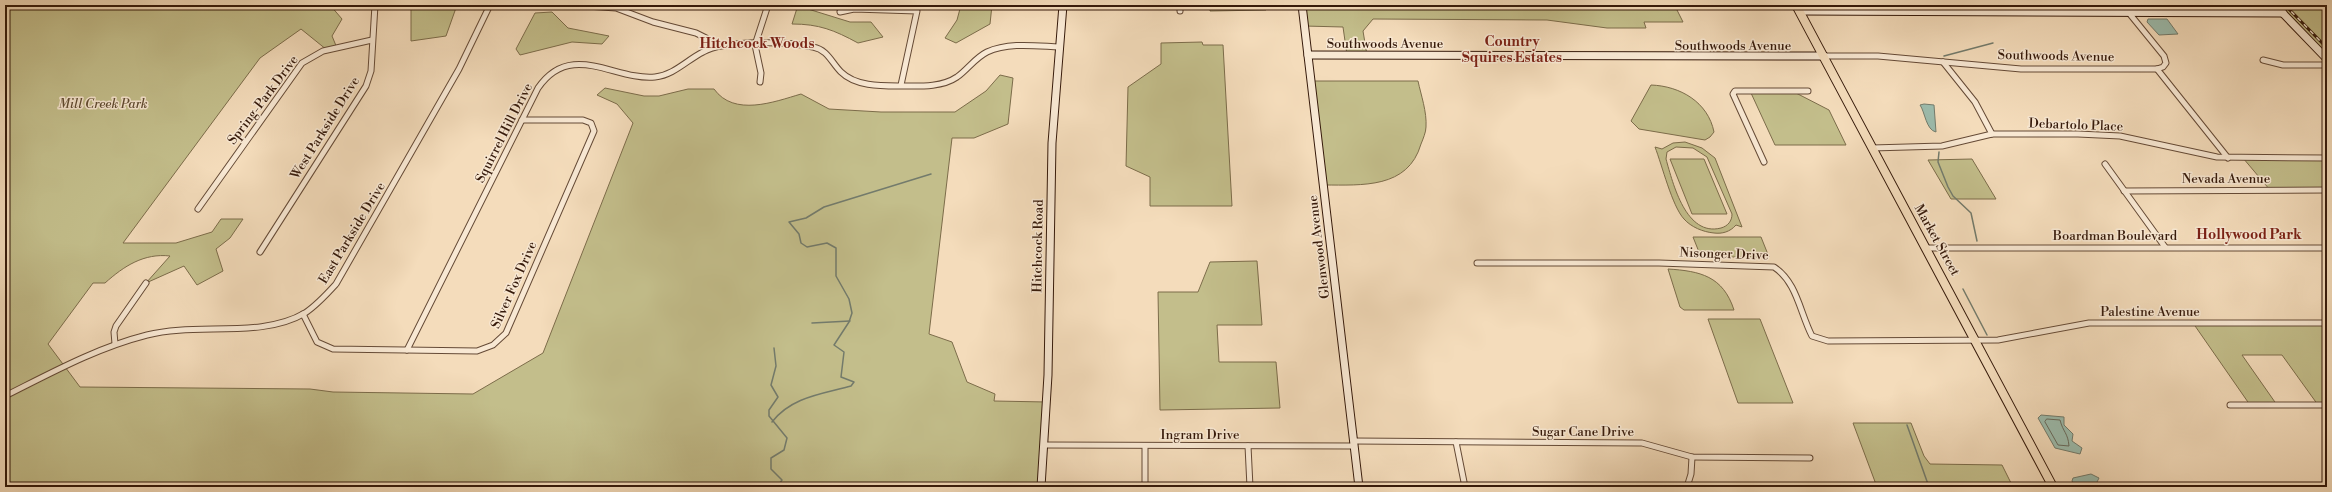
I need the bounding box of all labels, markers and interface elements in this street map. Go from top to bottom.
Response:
district label: Country Squires Estates [1462,33,1562,67]
district label: Hitchcock Woods [700,35,814,53]
street label: Southwoods Avenue [1327,36,1444,52]
street label: Southwoods Avenue [1675,38,1792,54]
street label: Southwoods Avenue [1998,47,2115,65]
street label: Spring-Park Drive [224,52,302,148]
street label: West Parkside Drive [286,73,363,183]
street label: Squirrel Hill Drive [472,80,536,186]
park label: Mill Creek Park [58,96,148,112]
street label: Debartolo Place [2028,115,2124,135]
street label: Nevada Avenue [2182,171,2271,187]
street label: East Parkside Drive [315,179,389,287]
street label: Glenwood Avenue [1305,194,1333,300]
street label: Hitchcock Road [1029,199,1047,293]
street label: Market Street [1911,201,1963,279]
district label: Hollywood Park [2196,226,2302,244]
street label: Boardman Boulevard [2052,228,2178,244]
street label: Silver Fox Drive [488,238,541,331]
street label: Nisonger Drive [1679,244,1769,264]
street label: Palestine Avenue [2100,304,2200,320]
street label: Sugar Cane Drive [1532,424,1634,440]
street label: Ingram Drive [1160,427,1240,443]

